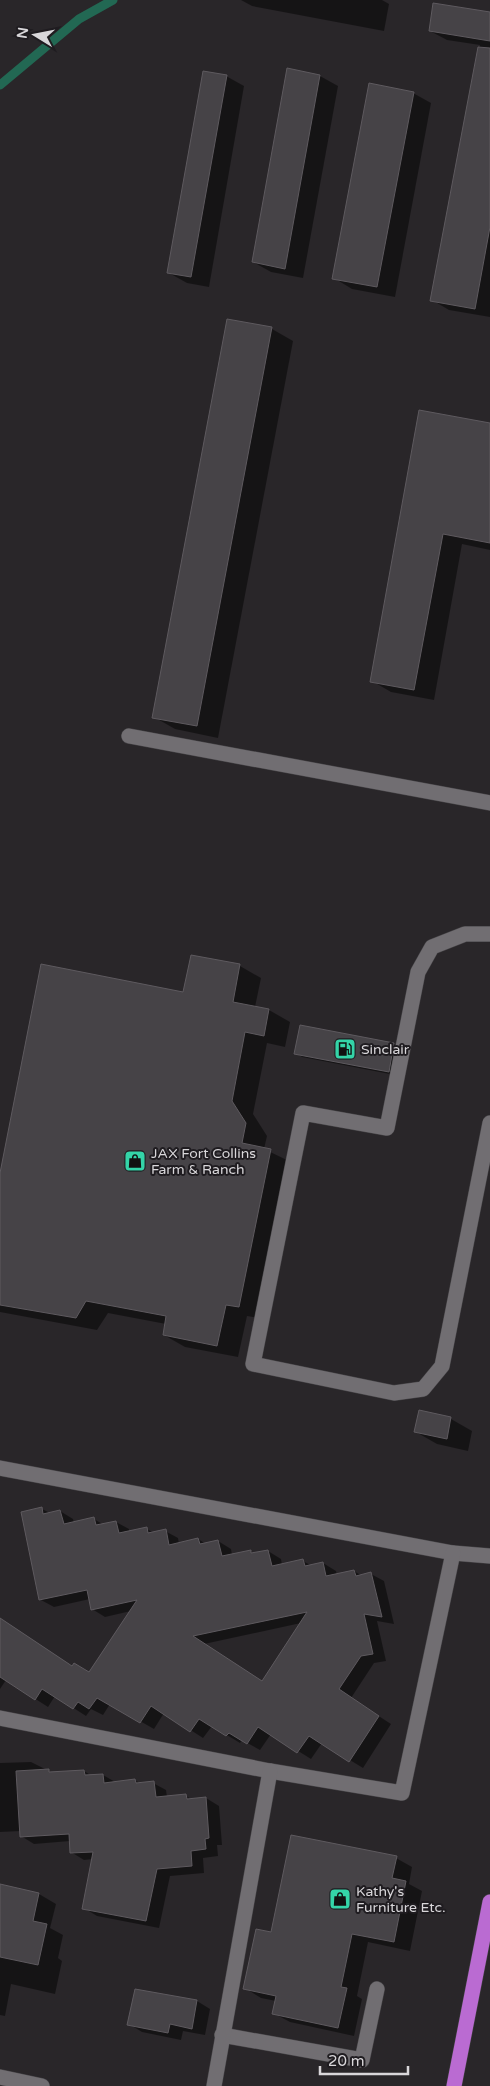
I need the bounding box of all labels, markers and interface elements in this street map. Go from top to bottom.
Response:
north arrow [10,10,60,60]
text: N [13,26,32,40]
fuel station icon: Sinclair [333,1037,357,1061]
place label: Sinclair [361,1041,410,1058]
place label: JAX Fort Collins Farm & Ranch [151,1145,256,1178]
shop icon: JAX Fort Collins Farm & Ranch [123,1149,147,1173]
place label: Kathy's Furniture Etc. [356,1883,446,1916]
shop icon: Kathy's Furniture Etc. [328,1887,352,1911]
scale bar [320,2044,408,2076]
text: 20 m [328,2052,365,2070]

